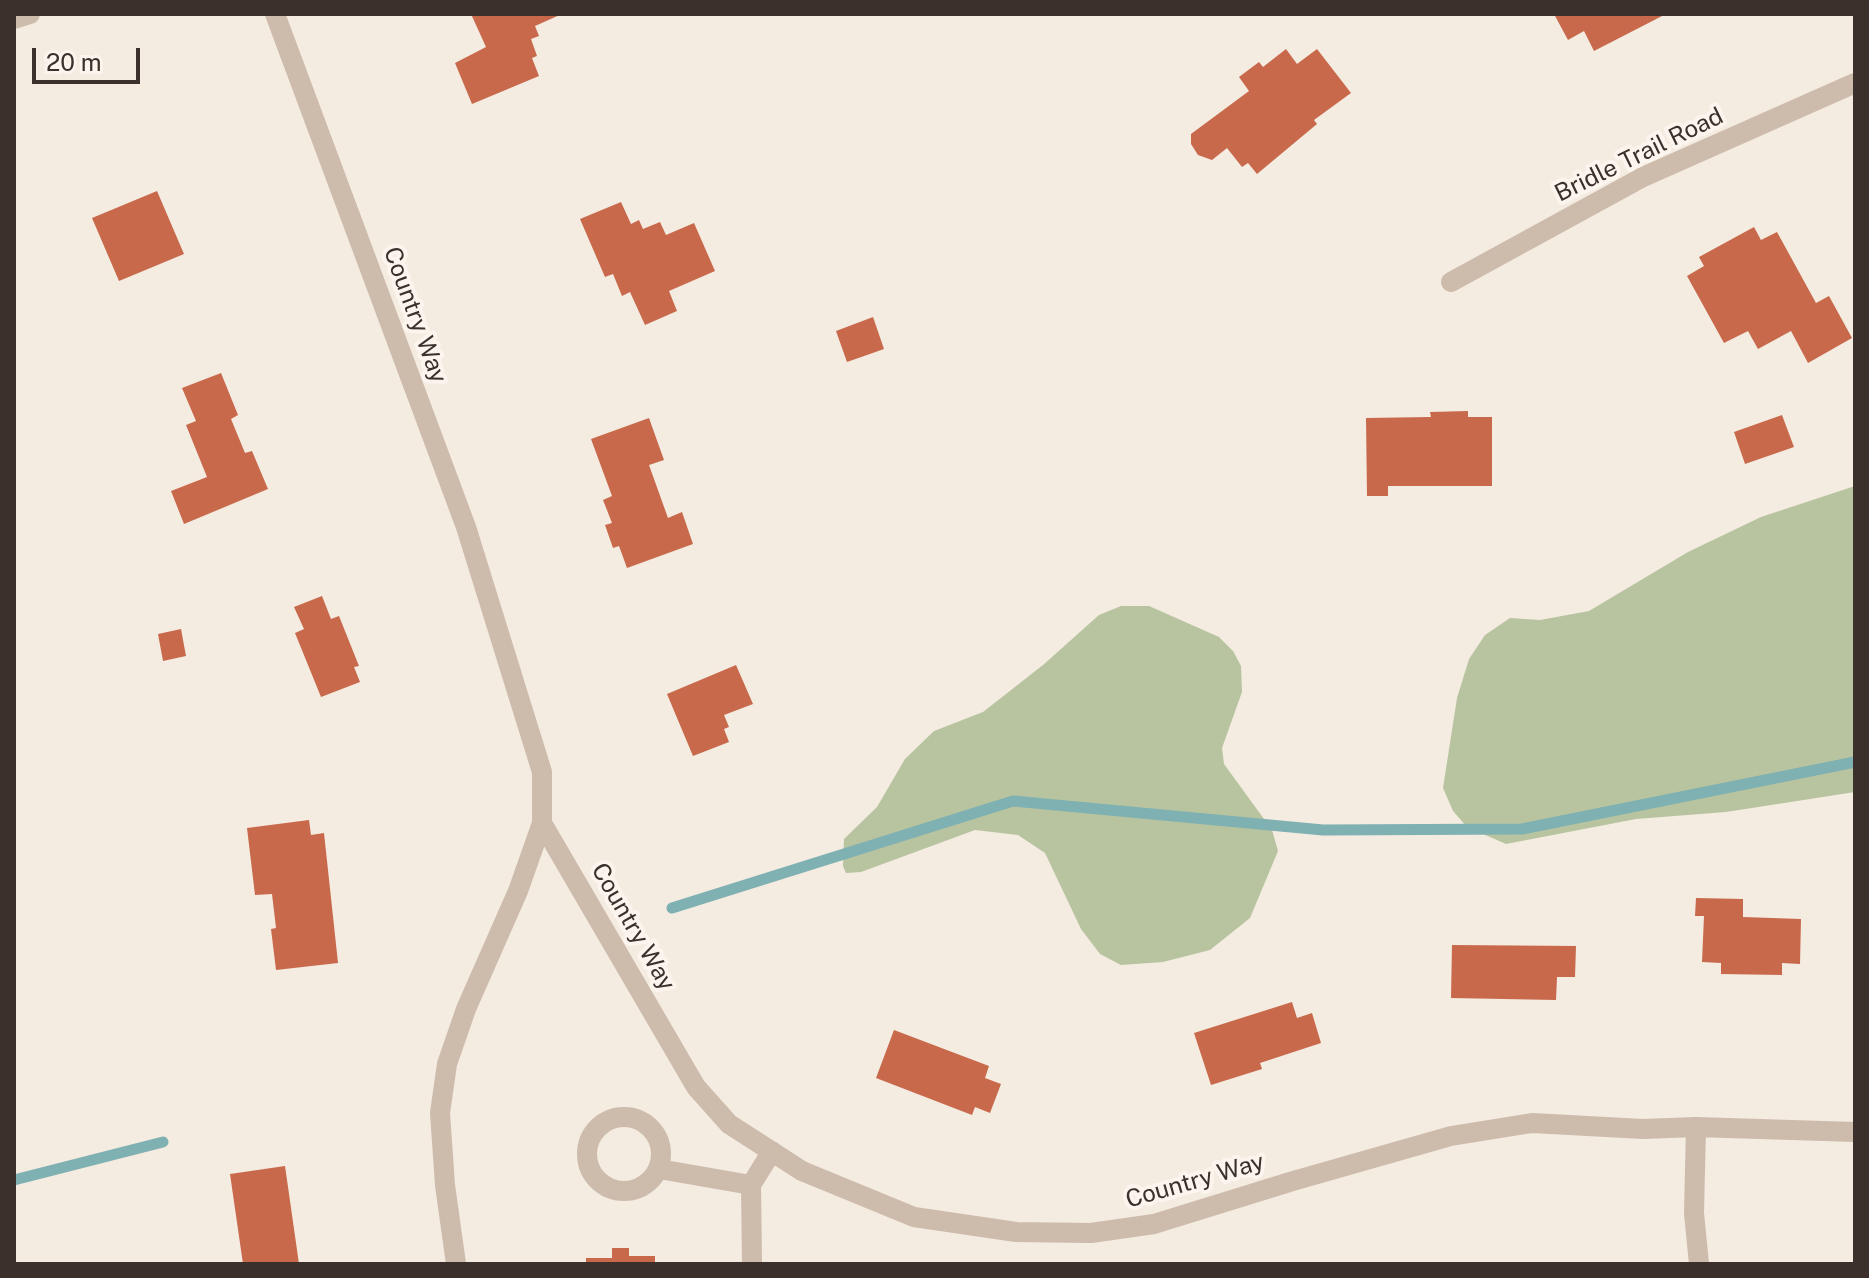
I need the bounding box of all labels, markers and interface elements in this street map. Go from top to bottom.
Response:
scale bar [36,32,144,82]
text: 20 m [46,48,102,76]
street label: Bridle Trail Road [1550,102,1728,208]
street label: Country Way [377,243,453,387]
street label: Country Way [585,858,681,996]
street label: Country Way [1122,1147,1268,1215]

